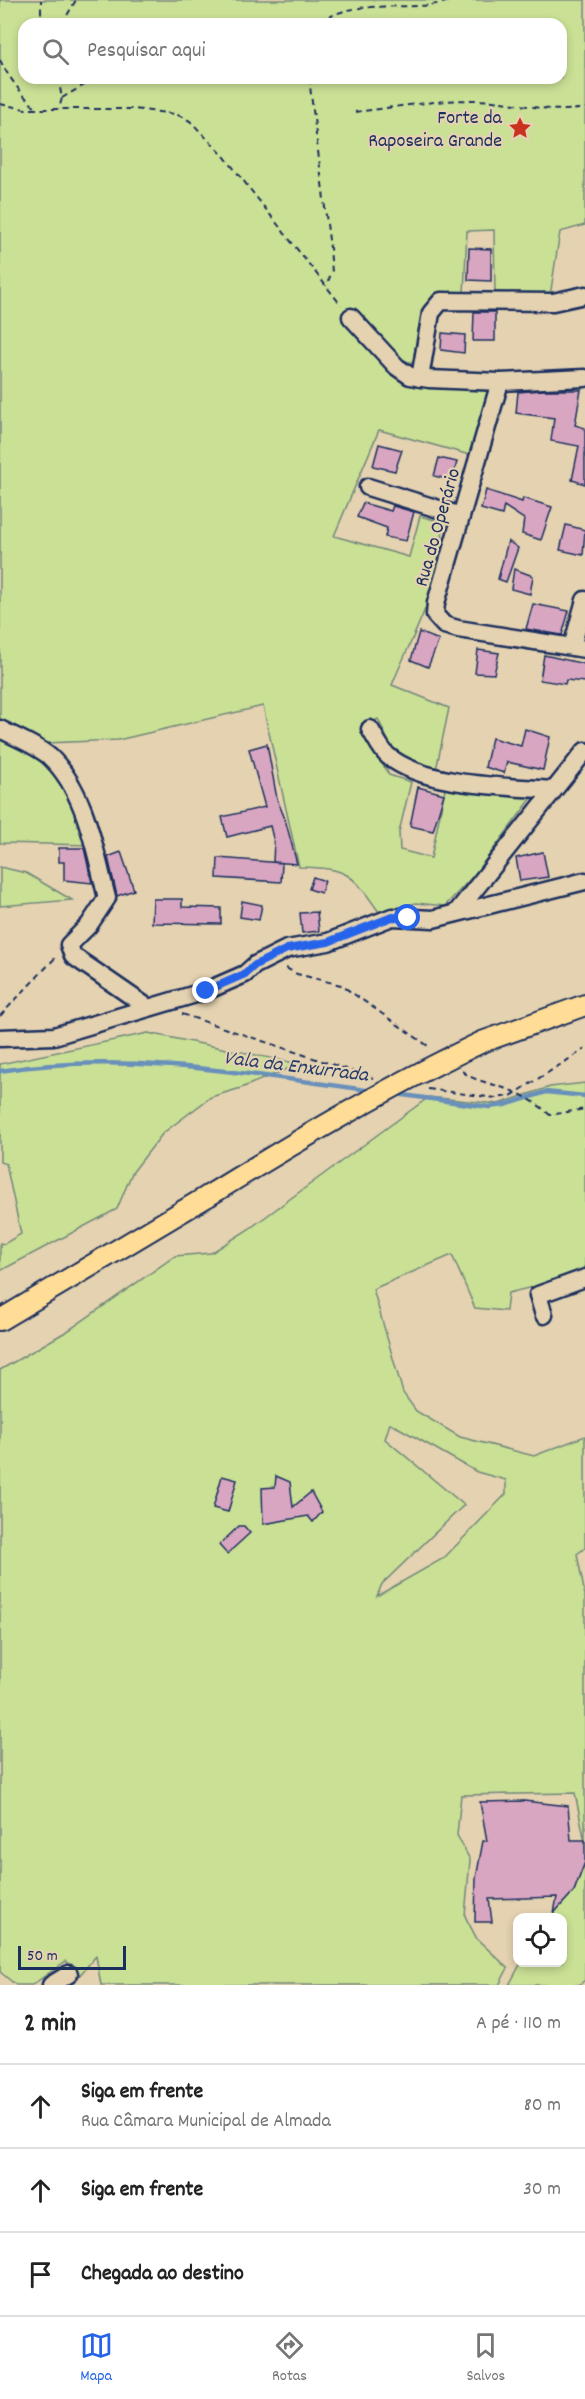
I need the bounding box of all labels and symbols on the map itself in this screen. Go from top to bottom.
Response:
place label: Forte da Raposeira Grande [368,105,503,156]
place icon: Forte da Raposeira Grande [507,115,533,141]
street label: Rua do Operário [409,465,469,590]
route start [394,904,420,930]
route end [192,977,218,1003]
water label: Vala da Enxurrada [222,1044,371,1092]
scale bar [18,1943,126,1970]

